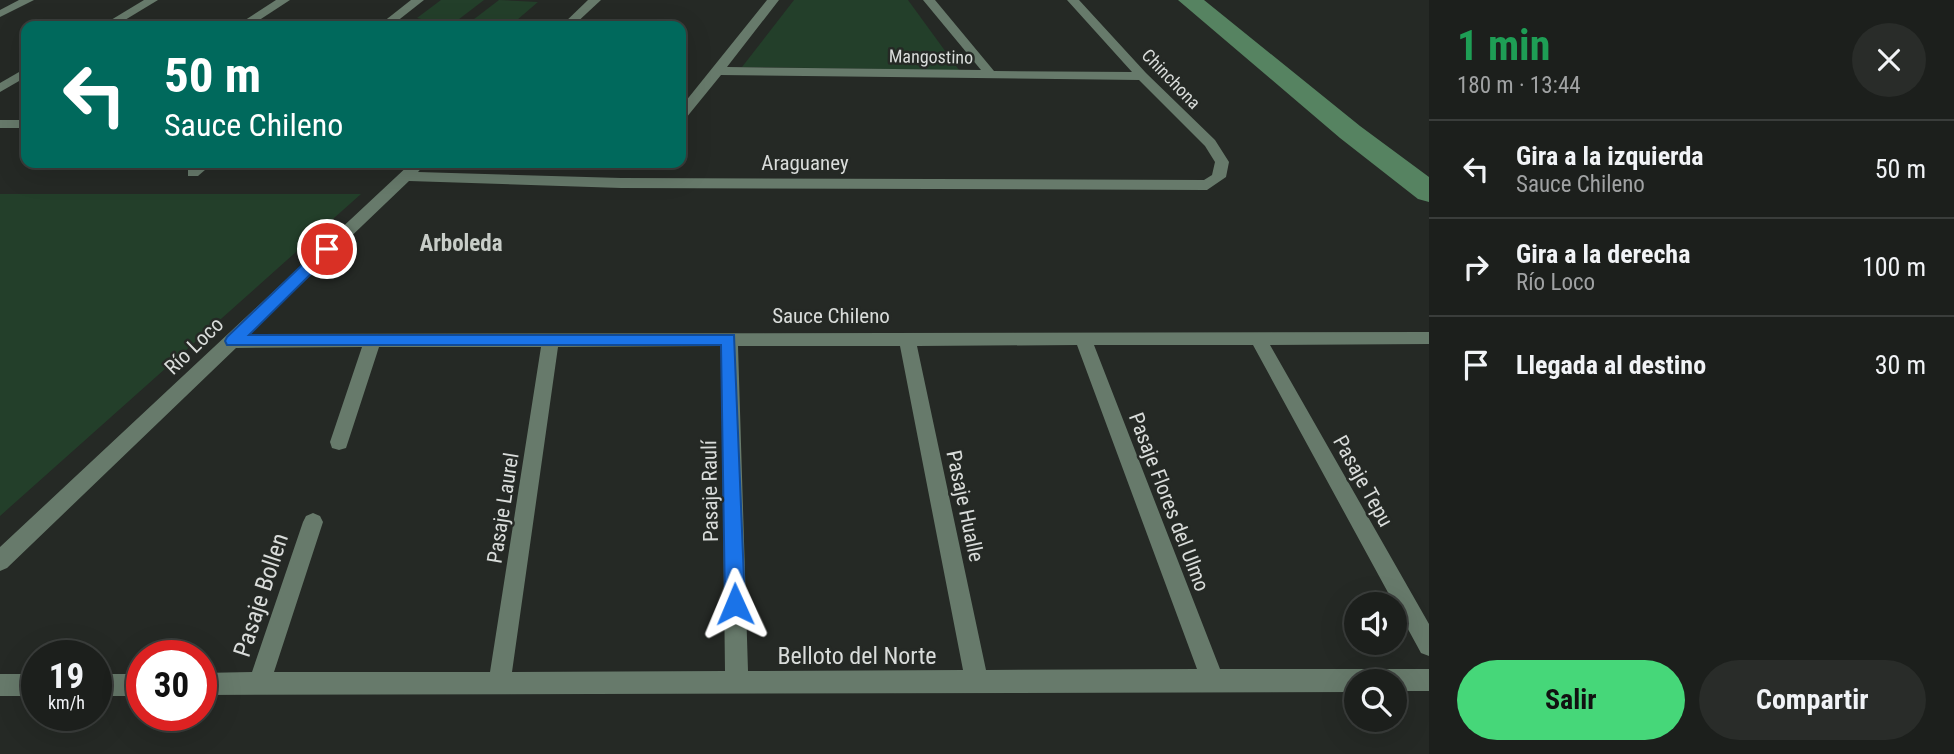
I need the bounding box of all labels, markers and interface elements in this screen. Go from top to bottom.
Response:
text: 1 min [1457,21,1550,70]
button: close [1852,23,1926,97]
street label: Chinchona [1138,44,1205,113]
street label: Mangostino [889,45,973,68]
text: 50 m [164,47,261,104]
icon: left [49,49,140,140]
text: 180 m · 13:44 [1457,72,1581,99]
text: Sauce Chileno [164,106,343,144]
text: Gira a la izquierda [1516,141,1704,171]
icon: left [1457,150,1495,188]
street label: Araguaney [761,151,849,175]
text: 50 m [1875,154,1926,184]
text: Sauce Chileno [1516,171,1645,198]
pin [297,219,357,279]
icon: arrive [308,230,346,268]
district label: Arboleda [419,230,503,257]
text: Gira a la derecha [1516,239,1690,269]
icon: right [1457,248,1495,286]
text: 100 m [1862,252,1926,282]
text: Río Loco [1516,269,1595,296]
street label: Sauce Chileno [772,304,890,328]
street label: Río Loco [160,312,228,380]
icon: arrive [1457,346,1495,384]
text: Llegada al destino [1516,350,1706,380]
text: 30 m [1875,350,1926,380]
street label: Pasaje Flores del Ulmo [1124,409,1214,595]
street label: Pasaje Tepu [1328,431,1398,531]
street label: Pasaje Raulí [697,439,723,542]
street label: Pasaje Hualle [941,448,989,564]
street label: Pasaje Laurel [482,451,524,565]
street label: Pasaje Bollen [228,530,294,660]
position arrow [698,567,772,641]
map controls [1344,592,1407,732]
button: sound [1344,592,1407,655]
speed limit sign: 30 [126,640,217,731]
street label: Belloto del Norte [777,642,937,670]
text: 19 [49,656,84,697]
button: Salir [1457,660,1685,740]
button: Compartir [1699,660,1926,740]
button: search [1344,669,1407,732]
text: km/h [48,692,85,713]

